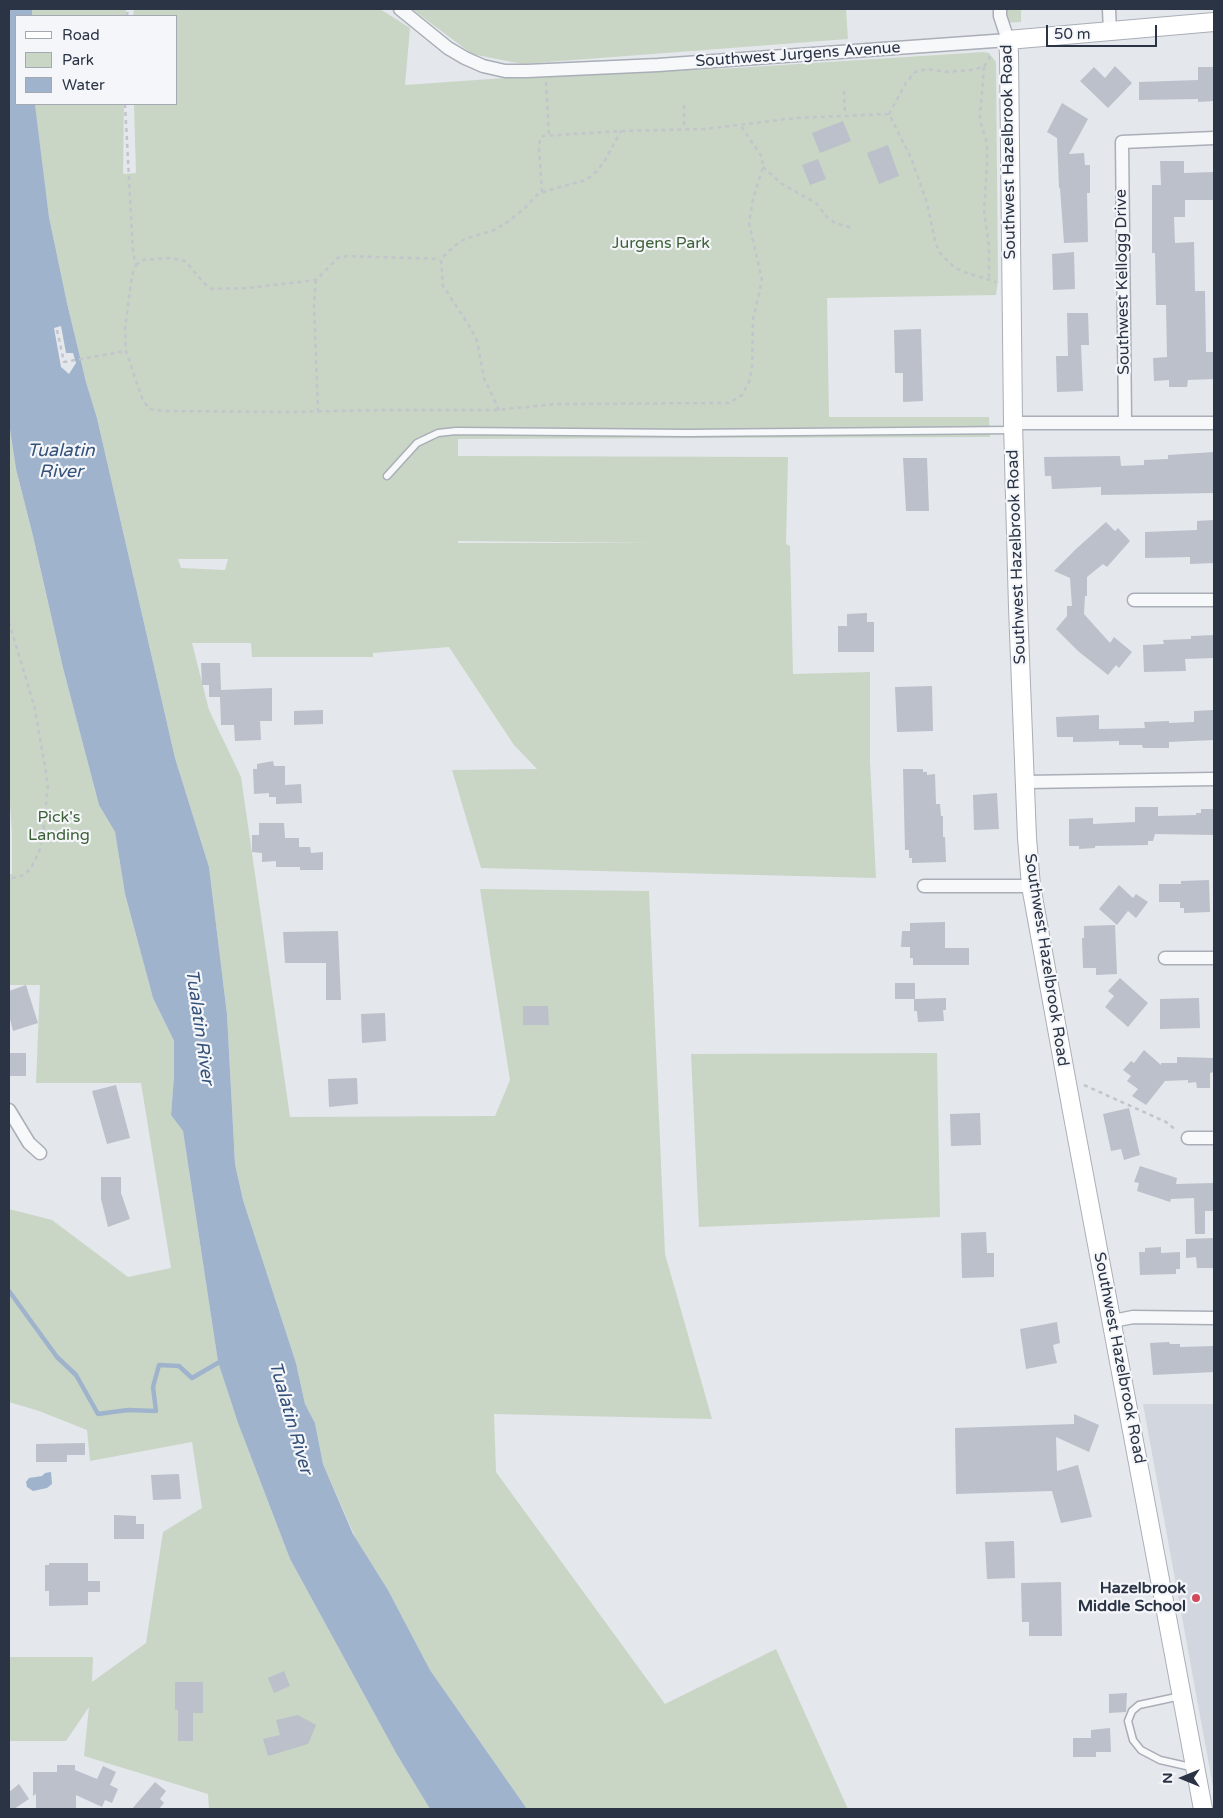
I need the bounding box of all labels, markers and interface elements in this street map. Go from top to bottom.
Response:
legend [15,15,178,105]
scale bar [1048,15,1159,47]
text: 50 m [1054,25,1091,43]
text: Road [62,26,100,44]
street label: Southwest Jurgens Avenue [695,38,901,72]
street label: Southwest Hazelbrook Road [998,44,1020,260]
text: Park [62,51,94,69]
text: Water [62,76,105,94]
street label: Southwest Kellogg Drive [1112,189,1134,375]
park label: Jurgens Park [612,234,710,254]
water label: Tualatin River [27,440,95,482]
street label: Southwest Hazelbrook Road [1004,449,1030,665]
park label: Pick's Landing [28,808,90,846]
street label: Southwest Hazelbrook Road [1020,852,1072,1068]
water label: Tualatin River [180,968,218,1086]
street label: Southwest Hazelbrook Road [1089,1251,1149,1465]
water label: Tualatin River [264,1359,316,1477]
place label: Hazelbrook Middle School [1078,1579,1186,1617]
marker: Hazelbrook Middle School [1190,1592,1202,1604]
north arrow [1158,1753,1208,1803]
text: N [1159,1772,1176,1784]

